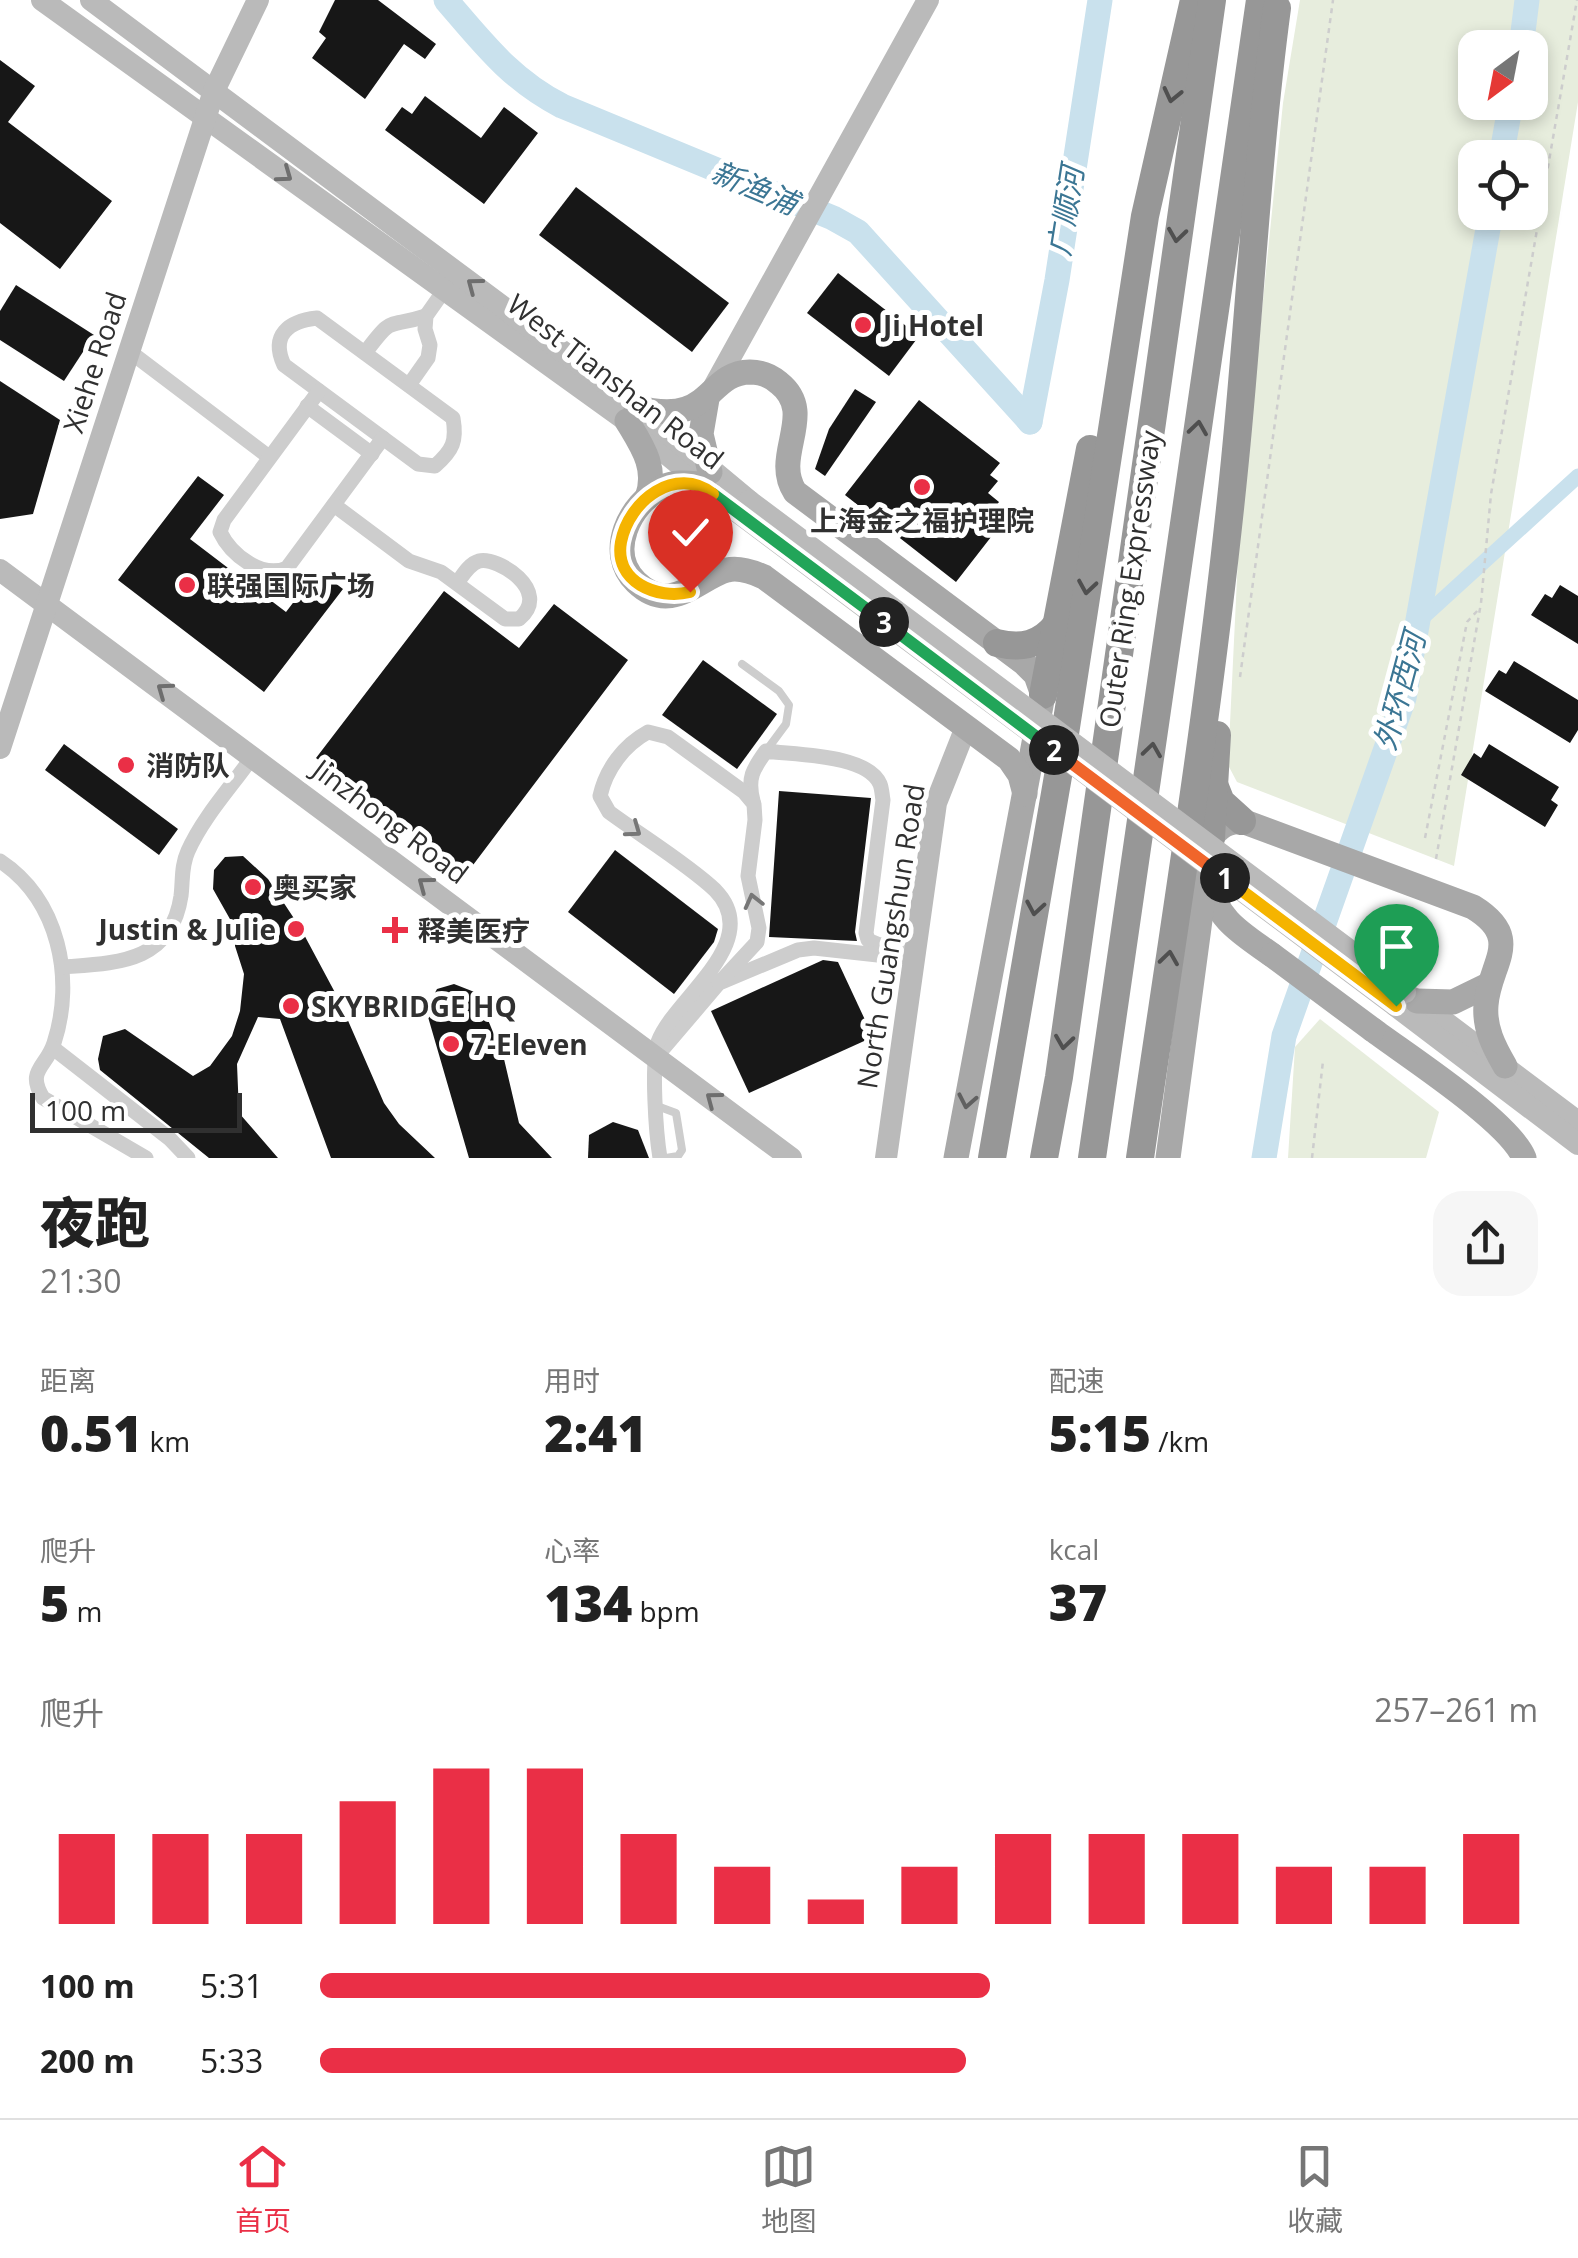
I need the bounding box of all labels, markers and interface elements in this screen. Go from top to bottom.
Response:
north arrow [1458,30,1548,120]
map controls [1458,30,1548,230]
one-way arrow [1163,86,1184,103]
button: locate [1458,140,1548,230]
water label: 新渔浦 [706,151,808,225]
water label: 广顺河 [1038,158,1093,259]
one-way arrow [273,162,292,181]
one-way arrow [1167,226,1188,243]
one-way arrow [467,279,485,296]
street label: West Tianshan Road [500,285,732,477]
street label: Xiehe Road [53,287,135,437]
place label: Ji Hotel [880,306,984,344]
marker: Ji Hotel [852,314,874,336]
one-way arrow [1186,420,1207,436]
street label: Outer Ring Expressway [1089,427,1169,730]
marker: 上海金之福护理院 [911,476,933,498]
pin [648,490,733,593]
place label: 上海金之福护理院 [810,501,1034,539]
icon: check [663,505,718,560]
place label: 联强国际广场 [207,566,375,604]
marker: 联强国际广场 [176,574,198,596]
one-way arrow [1077,579,1098,596]
pin: 3 [859,597,909,647]
text: 3 [876,603,892,641]
water label: 外环西河 [1364,623,1436,754]
one-way arrow [157,685,175,702]
pin: 2 [1029,725,1079,775]
text: 2 [1046,731,1062,769]
one-way arrow [1141,742,1162,758]
place label: 消防队 [146,746,230,784]
street label: Jinzhong Road [303,748,476,892]
marker: 消防队 [115,754,137,776]
street label: North Guangshun Road [847,781,933,1091]
one-way arrow [623,819,641,836]
pin: 1 [1200,853,1250,903]
text: 1 [1217,859,1233,897]
place label: 奥买家 [273,868,357,906]
marker: 奥买家 [242,876,264,898]
one-way arrow [418,878,436,895]
one-way arrow [743,893,764,910]
one-way arrow [1025,900,1046,917]
pin [1354,904,1439,1007]
place label: Justin & Julie [95,910,276,948]
place label: 释美医疗 [418,911,530,949]
marker: 释美医疗 [382,917,408,943]
marker: Justin & Julie [285,918,307,940]
icon: arrive [1369,919,1424,974]
one-way arrow [1158,949,1179,966]
place label: SKYBRIDGE HQ [311,987,517,1025]
marker: SKYBRIDGE HQ [280,995,302,1017]
place label: 7-Eleven [471,1025,588,1063]
marker: 7-Eleven [440,1033,462,1055]
one-way arrow [1054,1034,1075,1050]
scale bar [30,1088,242,1132]
text: 100 m [45,1091,126,1129]
one-way arrow [957,1092,978,1109]
one-way arrow [706,1094,724,1111]
text: 夜跑 [40,1184,150,1259]
button: share [1433,1191,1538,1296]
text: 21:30 [40,1259,122,1302]
text: 距离 [40,1361,96,1399]
text: 用时 [544,1361,600,1399]
text: 配速 [1049,1361,1105,1399]
text: 0.51 [40,1399,142,1467]
text: 2:41 [544,1399,647,1467]
text: 5:15 [1049,1399,1151,1467]
text: km [142,1422,190,1460]
text: /km [1151,1422,1209,1460]
text: kcal [1049,1530,1099,1568]
text: 爬升 [40,1531,96,1569]
text: 心率 [544,1531,600,1569]
text: 37 [1049,1568,1107,1636]
text: 5 [40,1569,69,1637]
text: 134 [544,1569,632,1637]
text: m [69,1592,103,1630]
text: bpm [632,1592,700,1630]
text: 257–261 m [1374,1688,1538,1731]
text: 爬升 [40,1691,104,1734]
text: 100 m [40,1964,135,2007]
text: 5:31 [200,1964,263,2007]
text: 200 m [40,2039,135,2082]
text: 5:33 [200,2039,263,2082]
tab: 首页 [235,2139,291,2239]
tab: 地图 [761,2139,817,2239]
tab: 收藏 [1287,2139,1343,2239]

